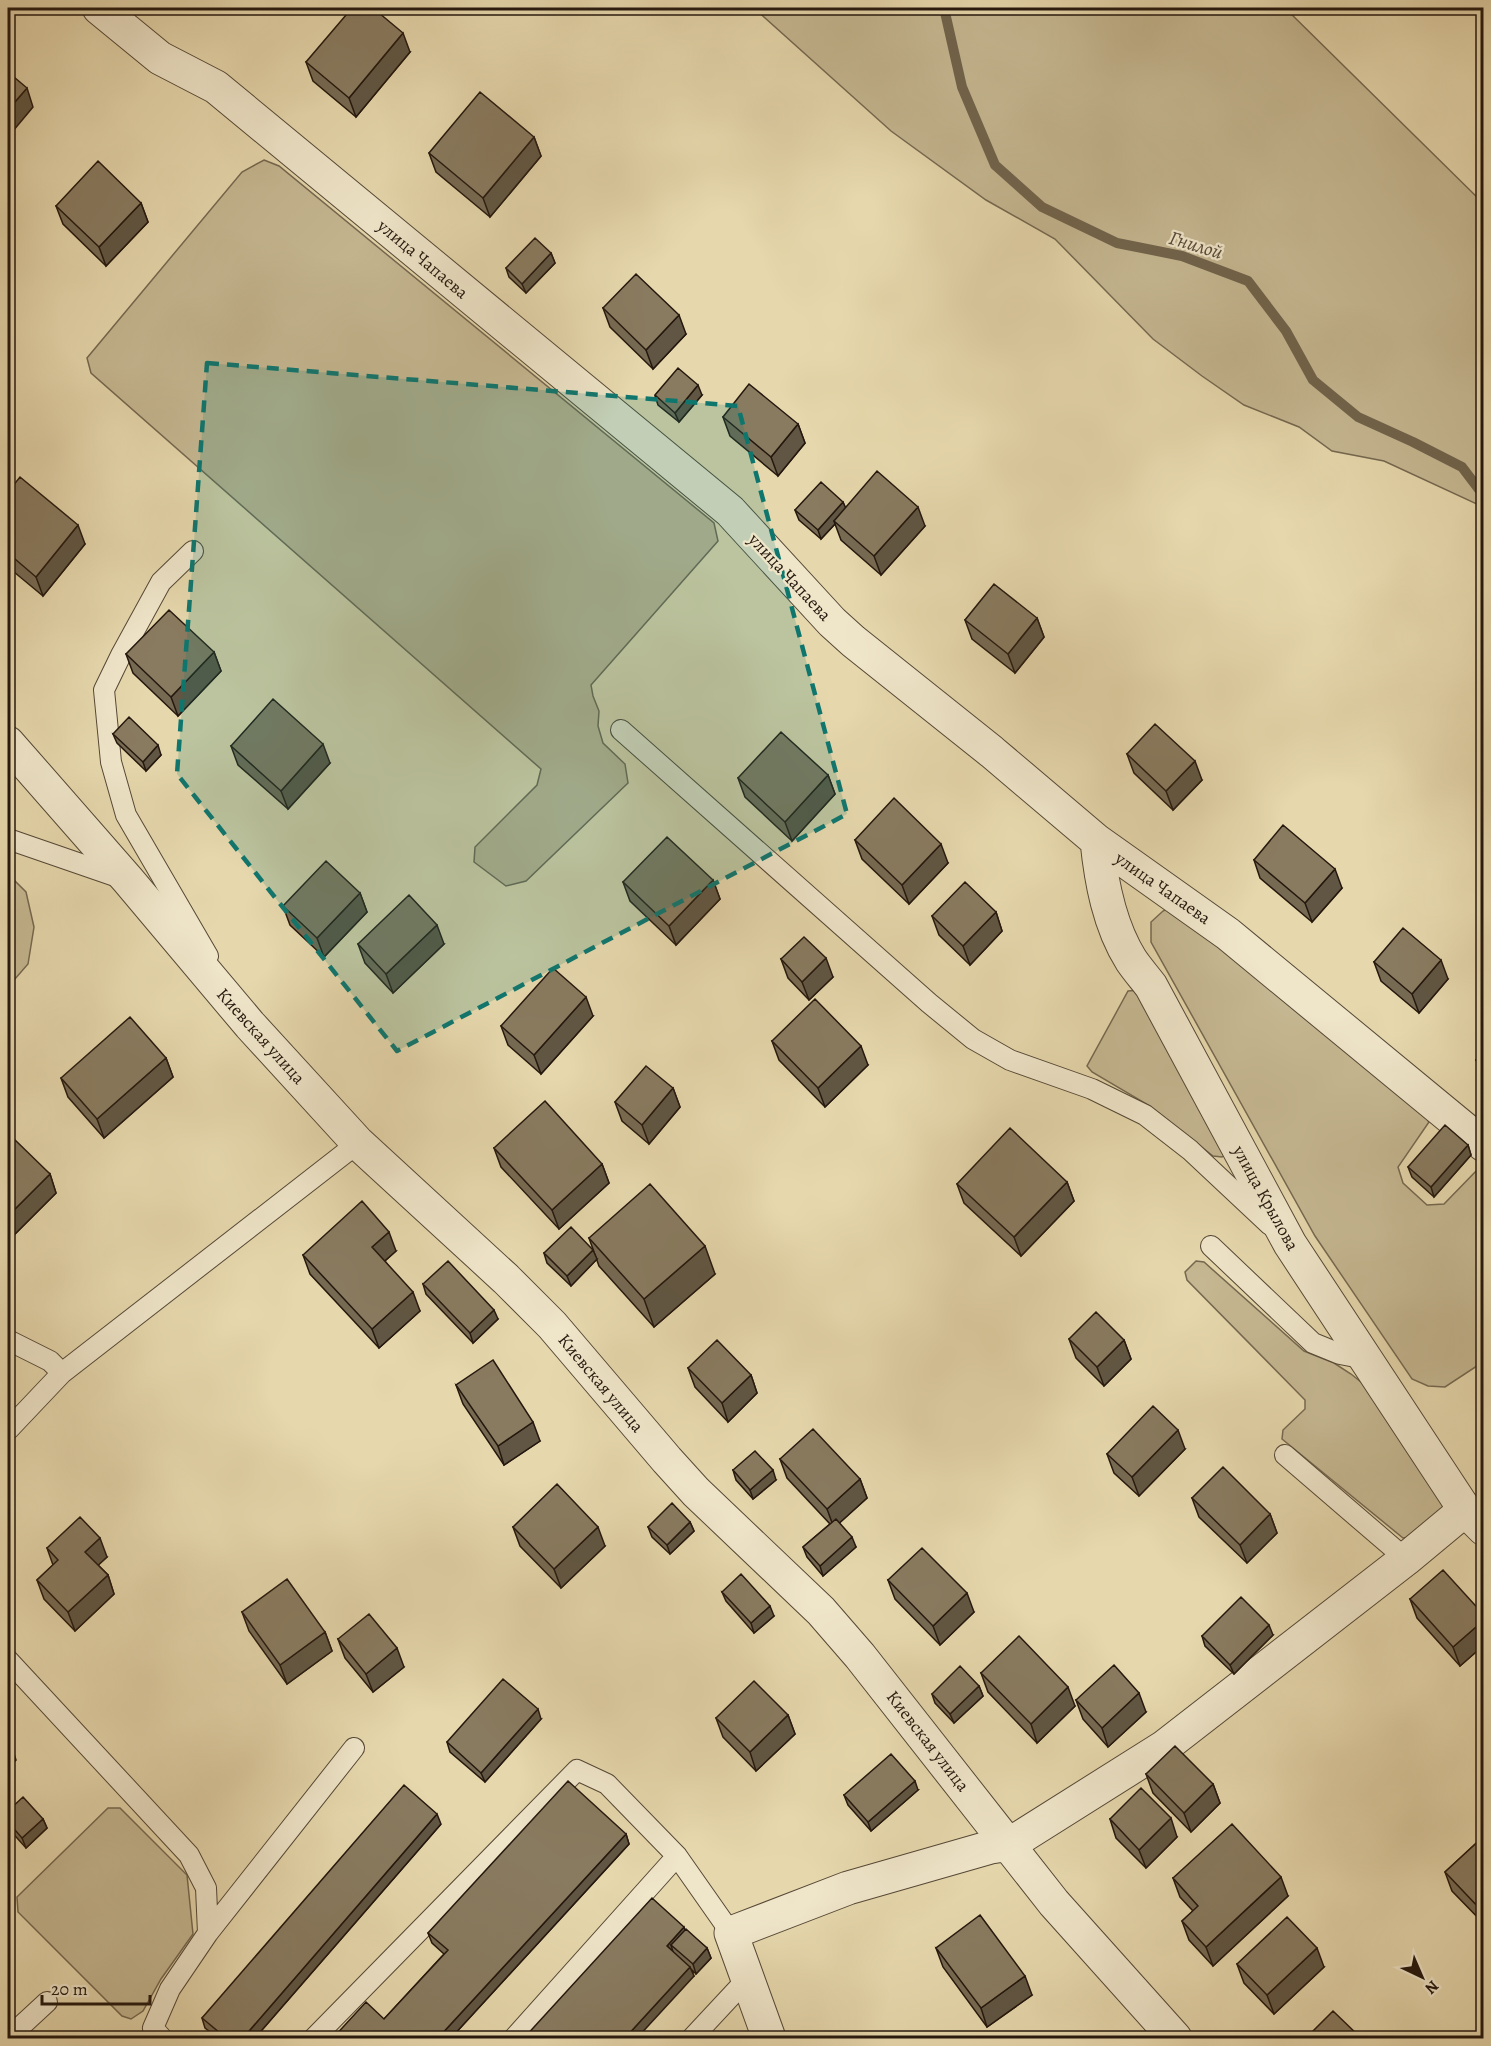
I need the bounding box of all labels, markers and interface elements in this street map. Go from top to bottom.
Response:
street label: улица Чапаева [372,213,474,305]
water label: Гнилой [1166,224,1226,266]
street label: улица Чапаева [742,527,837,627]
street label: улица Чапаева [1110,846,1216,930]
street label: Киевская улица [211,983,311,1090]
street label: улица Крылова [1227,1140,1305,1256]
street label: Киевская улица [553,1329,650,1438]
street label: Киевская улица [881,1686,975,1797]
north arrow [1392,1947,1452,2007]
scale bar [42,1968,150,2006]
text: N [1420,1975,1444,1999]
text: 20 m [51,1977,88,2001]

